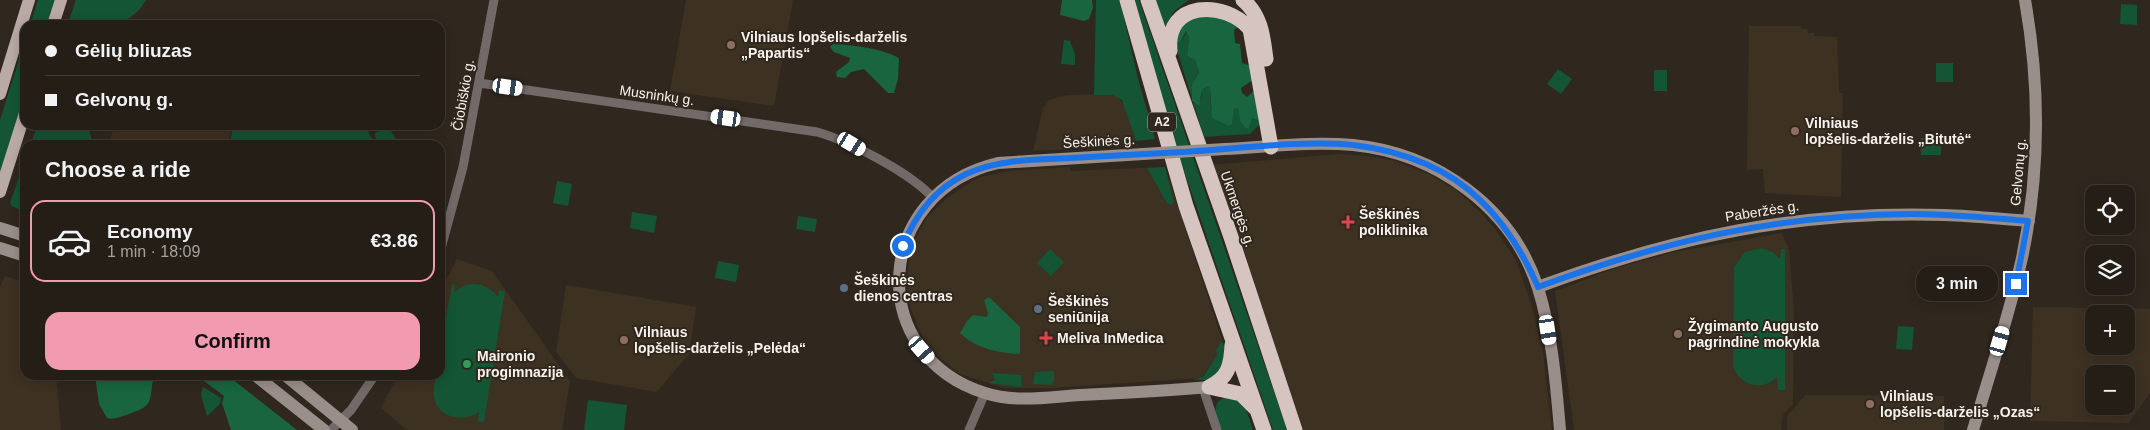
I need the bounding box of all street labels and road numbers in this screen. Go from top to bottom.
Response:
street label: Čiobiškio g. [449,58,477,132]
street label: Musninkų g. [619,82,695,108]
road number: A2 [1148,112,1176,132]
street label: Šeškinės g. [1062,131,1136,151]
street label: Gelvonų g. [2007,138,2029,206]
street label: Ukmergės g. [1218,169,1258,249]
street label: Paberžės g. [1724,197,1800,225]

